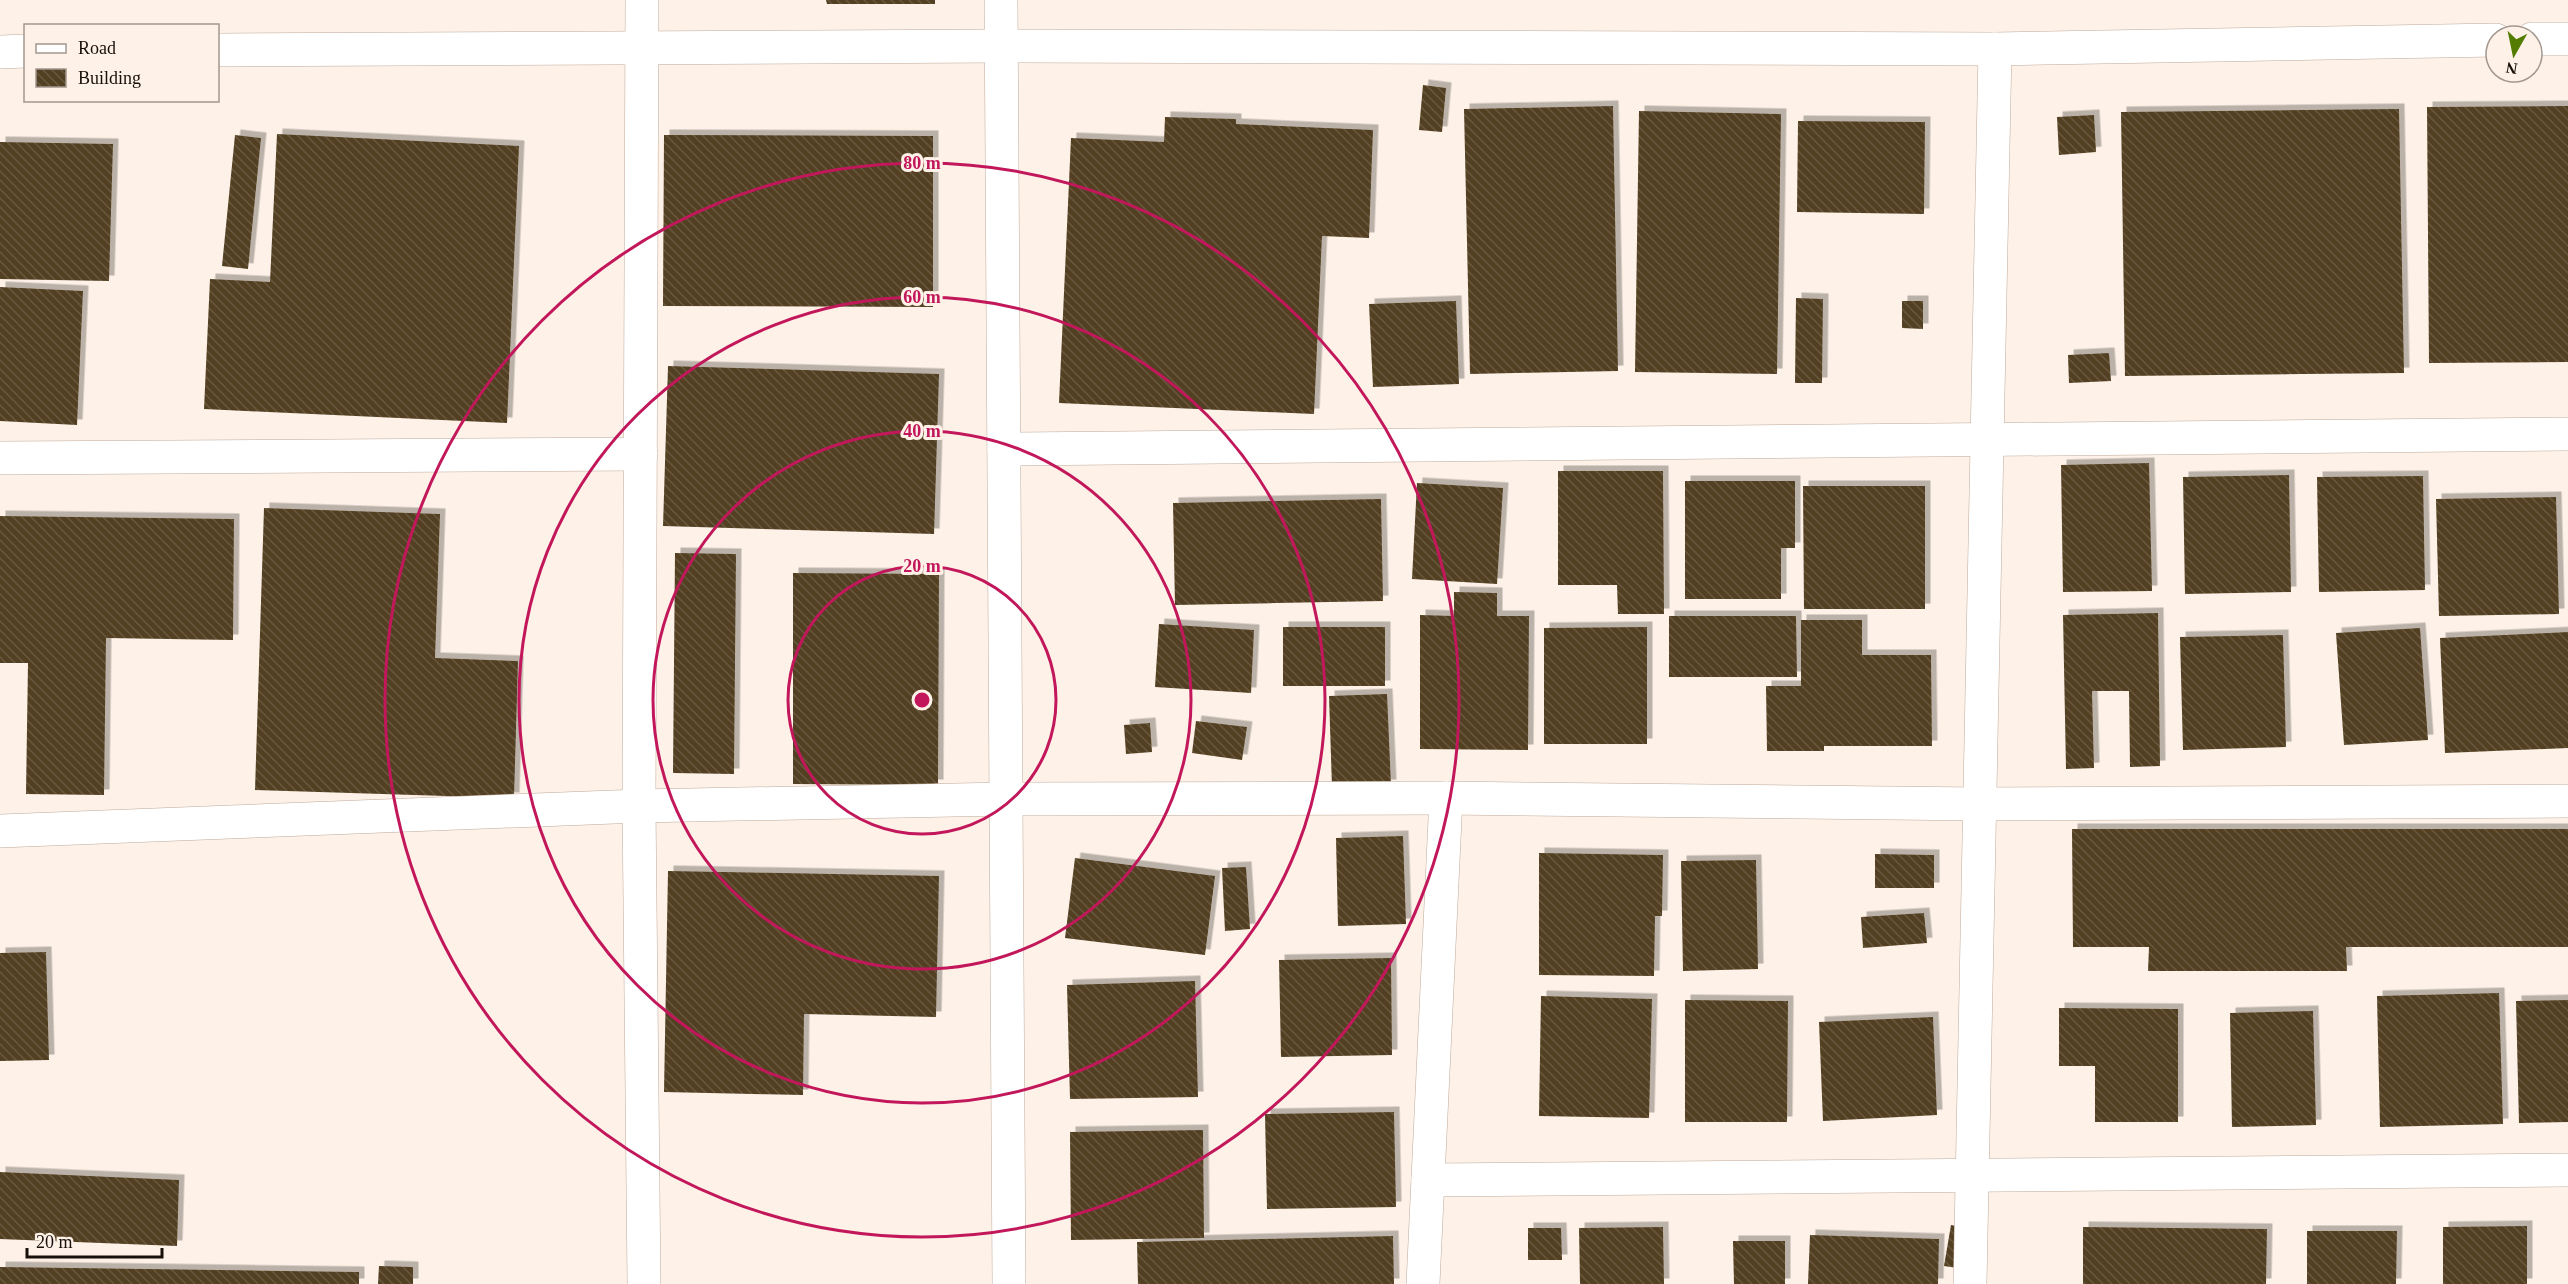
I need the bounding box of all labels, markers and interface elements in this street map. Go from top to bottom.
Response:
legend [24,24,219,102]
north arrow [2484,24,2544,84]
text: Road [78,38,116,58]
text: N [2504,59,2519,78]
text: Building [78,68,141,88]
text: 80 m [903,153,941,173]
text: 60 m [903,287,941,307]
text: 40 m [903,421,941,441]
text: 20 m [903,556,941,576]
centre of rings [912,690,932,710]
scale bar [27,1221,162,1259]
text: 20 m [36,1232,73,1252]

